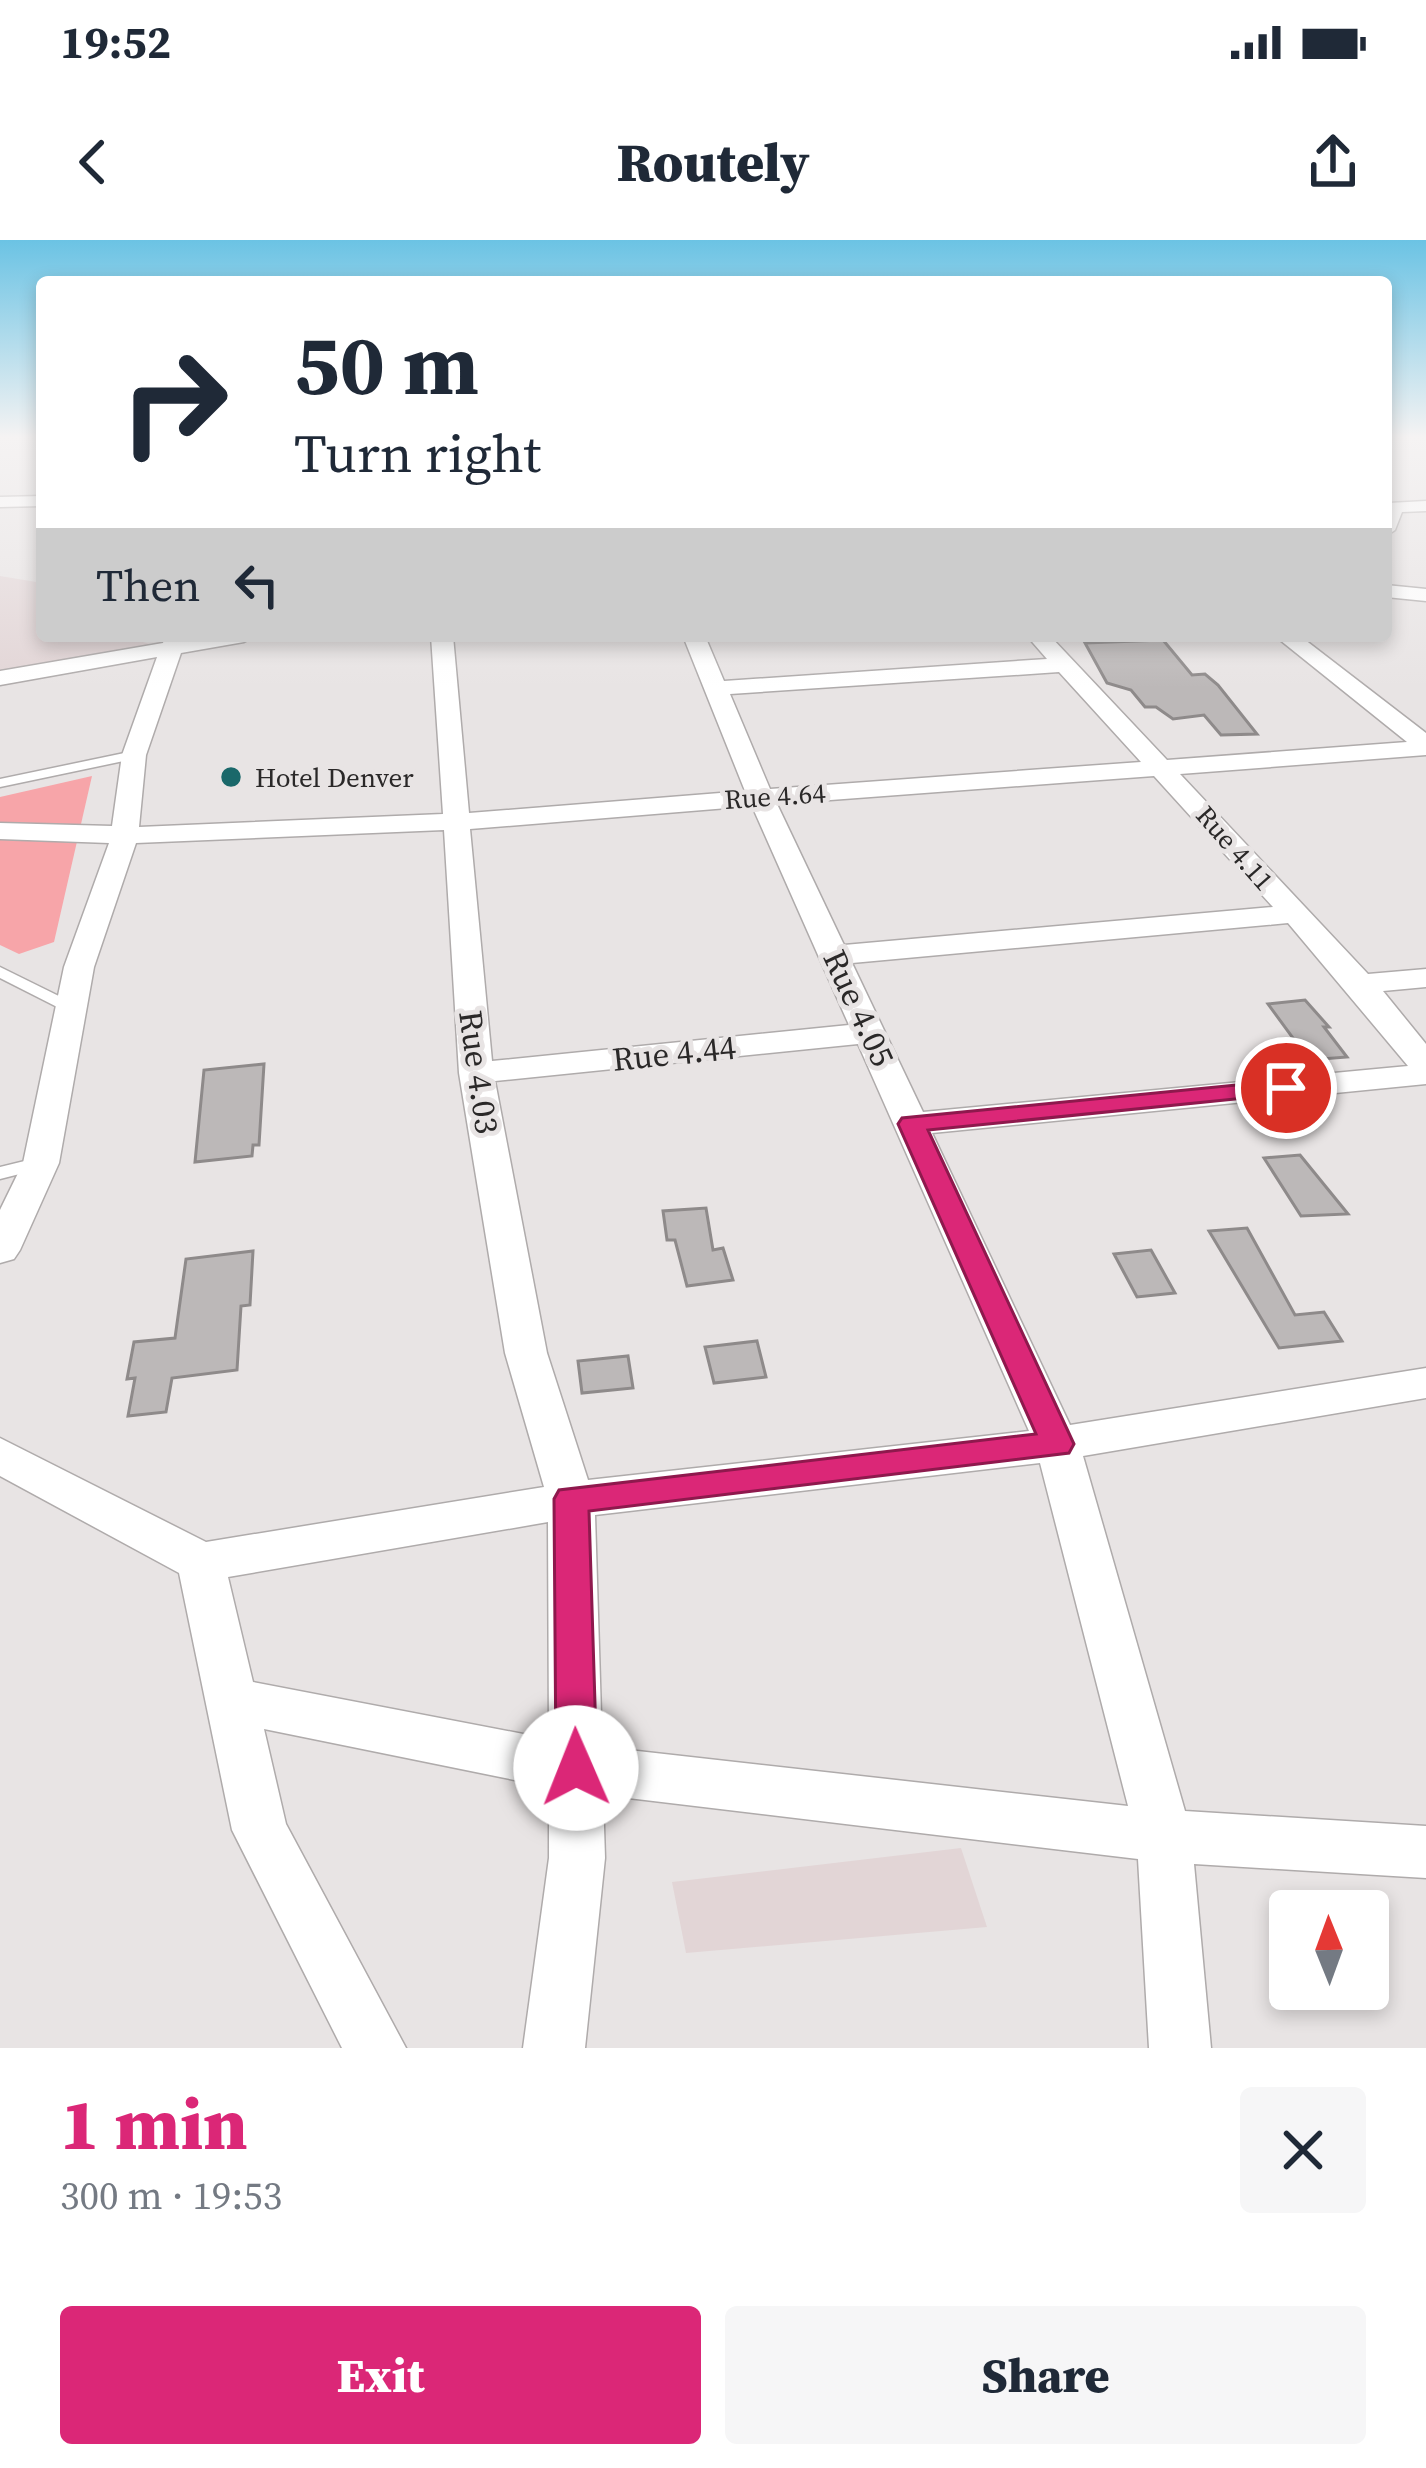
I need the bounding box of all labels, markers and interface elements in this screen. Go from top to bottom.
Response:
text: 19:52 [60,11,171,73]
text: Routely [617,125,809,199]
icon: back [60,129,126,195]
icon: share [1300,129,1366,195]
text: 50 m [294,307,479,422]
icon: right [96,324,252,480]
text: Turn right [294,416,541,490]
icon: left [224,552,290,618]
text: Then [96,554,200,616]
place label: Hotel Denver [255,759,414,796]
marker: Hotel Denver [218,764,244,790]
street label: Rue 4.64 [723,774,827,818]
street label: Rue 4.11 [1188,798,1282,898]
street label: Rue 4.05 [812,942,906,1074]
street label: Rue 4.03 [448,1007,510,1137]
street label: Rue 4.44 [610,1024,738,1082]
pin [1235,1037,1337,1139]
icon: arrive [1253,1055,1319,1121]
position arrow [513,1705,639,1831]
north arrow [1269,1890,1389,2010]
map controls [1269,1890,1389,2010]
text: 1 min [60,2074,248,2173]
button: close [1240,2087,1366,2213]
text: 300 m · 19:53 [60,2169,282,2222]
button: Exit [60,2306,701,2444]
button: Share [725,2306,1366,2444]

